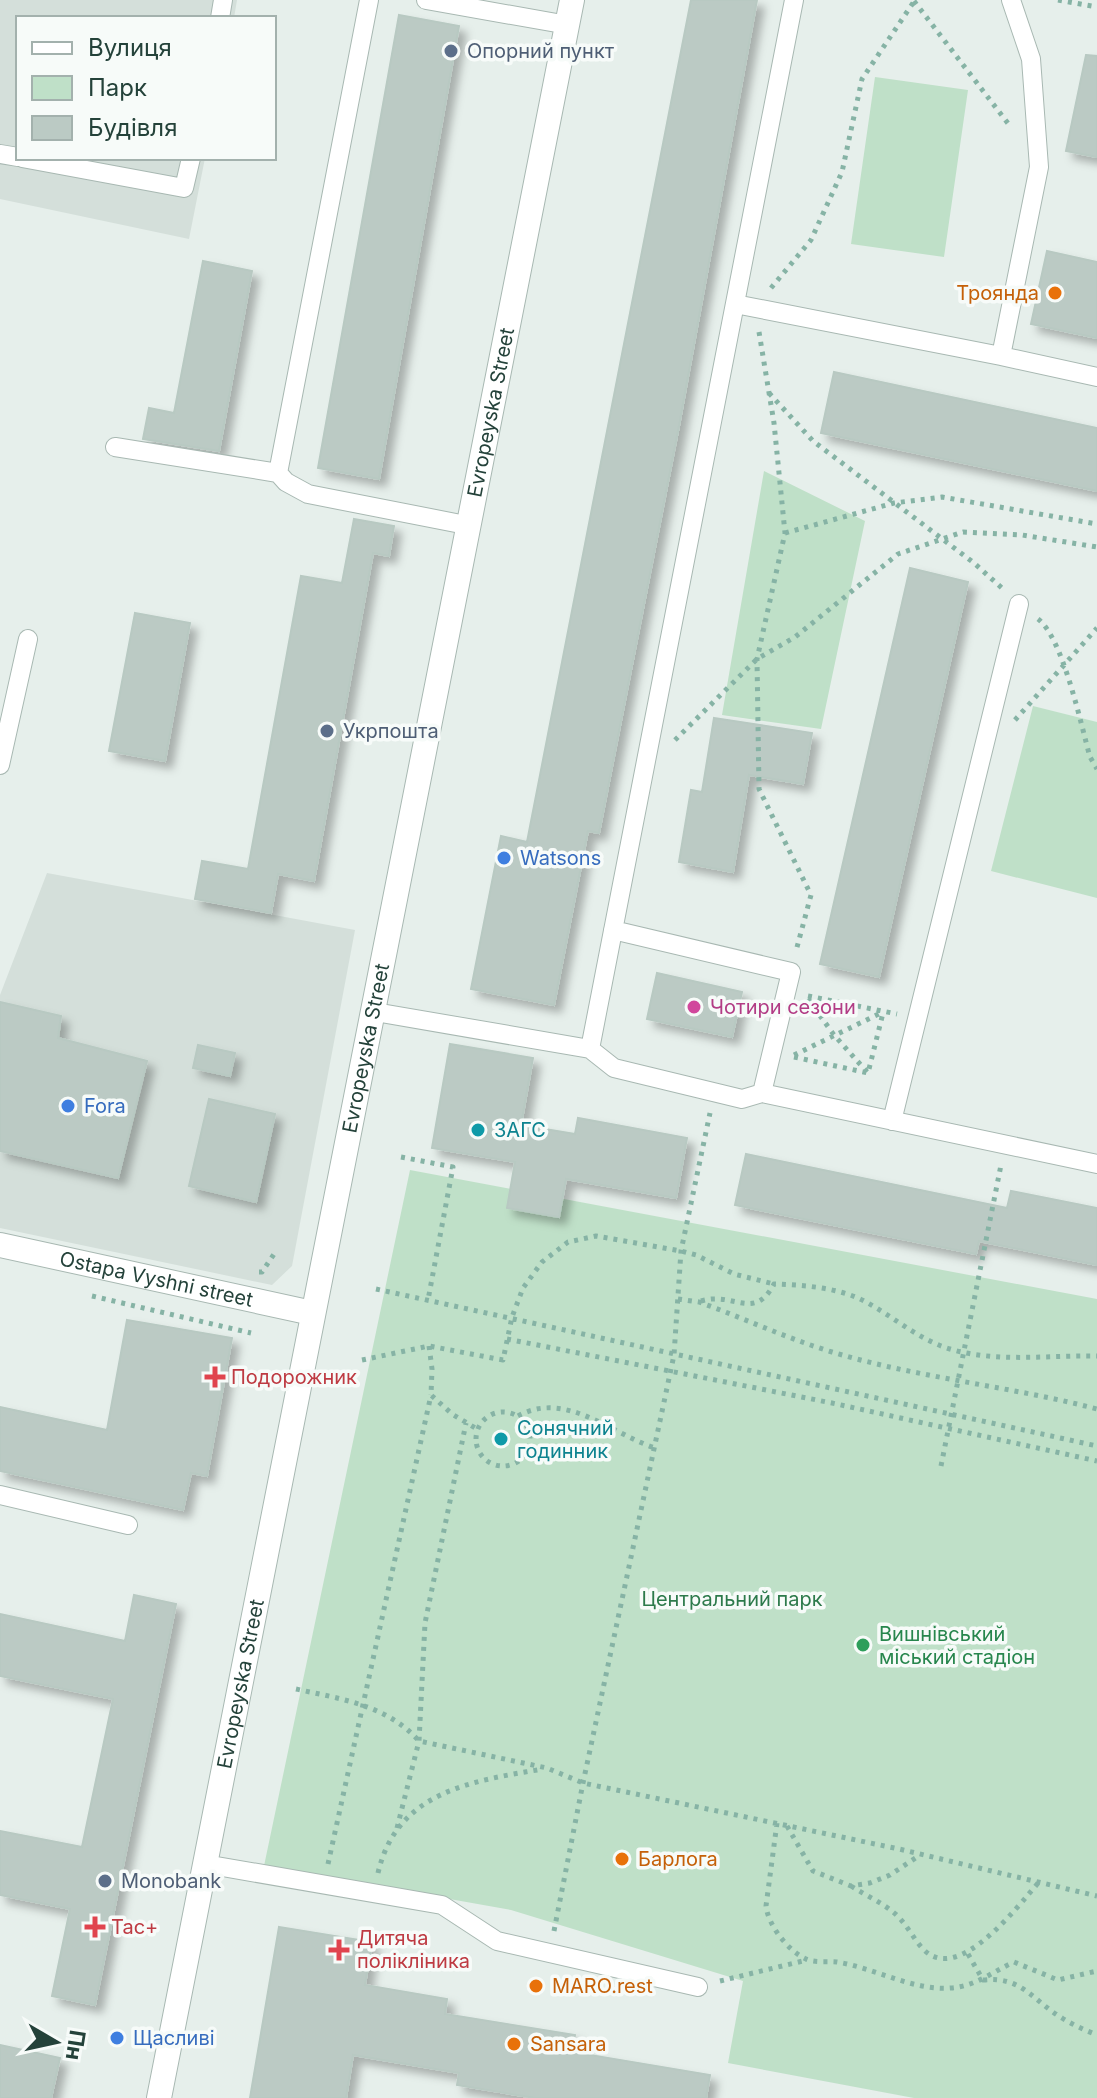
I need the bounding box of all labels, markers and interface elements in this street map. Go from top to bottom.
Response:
legend [16,16,276,160]
text: Вулиця [88,33,172,62]
place label: Опорний пункт [467,39,615,63]
marker: Опорний пункт [442,42,460,60]
text: Парк [88,73,147,102]
text: Будівля [88,113,177,142]
place label: Троянда [956,281,1039,305]
marker: Троянда [1046,284,1064,302]
street label: Evropeyska Street [462,325,519,499]
place label: Укрпошта [343,719,439,743]
marker: Укрпошта [318,722,336,740]
place label: Watsons [520,846,601,870]
marker: Watsons [495,849,513,867]
street label: Evropeyska Street [337,961,394,1135]
place label: Чотири сезони [710,995,856,1019]
marker: Чотири сезони [685,998,703,1016]
place label: Fora [84,1094,126,1118]
marker: Fora [59,1097,77,1115]
place label: ЗАГС [494,1118,546,1142]
marker: ЗАГС [469,1121,487,1139]
street label: Ostapa Vyshni street [58,1246,256,1312]
place label: Подорожник [231,1365,357,1389]
marker: Подорожник [206,1368,224,1386]
place label: Сонячний годинник [517,1416,614,1463]
marker: Сонячний годинник [492,1430,510,1448]
park label: Центральний парк [641,1587,823,1611]
street label: Evropeyska Street [212,1597,269,1771]
place label: Вишнівський міський стадіон [879,1622,1035,1669]
marker: Вишнівський міський стадіон [854,1636,872,1654]
place label: Барлога [638,1847,718,1871]
marker: Барлога [613,1850,631,1868]
place label: Monobank [121,1869,221,1893]
marker: Monobank [96,1872,114,1890]
place label: Тас+ [111,1915,158,1939]
marker: Тас+ [86,1918,104,1936]
place label: Дитяча полікліника [357,1926,470,1973]
marker: Дитяча полікліника [328,1939,350,1961]
place label: MARO.rest [552,1974,653,1998]
marker: MARO.rest [527,1977,545,1995]
north arrow [16,2002,96,2082]
place label: Щасливі [133,2026,215,2050]
text: Пн [61,2028,91,2062]
marker: Щасливі [108,2029,126,2047]
place label: Sansara [530,2032,606,2056]
marker: Sansara [505,2035,523,2053]

